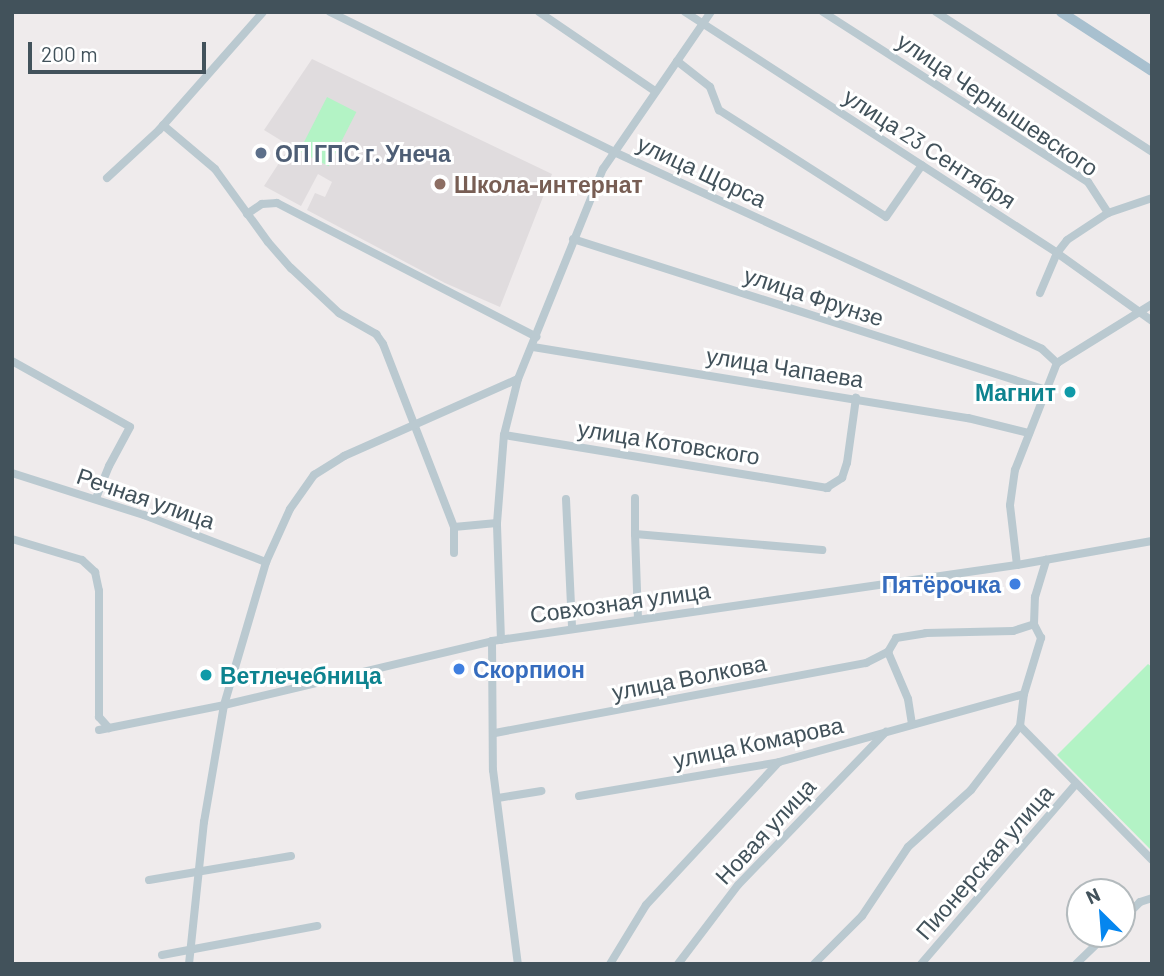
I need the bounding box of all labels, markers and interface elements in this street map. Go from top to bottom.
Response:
street label: улица Чернышевского [892,26,1104,182]
scale bar [32,28,210,72]
text: 200 m [41,41,98,66]
street label: улица 23 Сентября [839,82,1021,214]
street label: улица Щорса [633,129,771,213]
place label: ОП ГПС г. Унеча [275,139,451,167]
marker: ОП ГПС г. Унеча [253,145,269,161]
place label: Школа-интернат [454,170,643,198]
marker: Школа-интернат [432,176,448,192]
street label: улица Фрунзе [741,260,887,332]
street label: улица Чапаева [704,341,866,393]
place label: Магнит [975,378,1056,406]
marker: Магнит [1062,384,1078,400]
street label: улица Котовского [576,414,762,470]
street label: Речная улица [73,461,219,535]
place label: Пятёрочка [882,570,1001,598]
street label: Совхозная улица [528,576,712,628]
marker: Пятёрочка [1007,576,1023,592]
street label: улица Волкова [609,648,769,706]
place label: Скорпион [473,655,585,683]
place label: Ветлечебница [220,661,382,689]
marker: Скорпион [451,661,467,677]
marker: Ветлечебница [198,667,214,683]
street label: улица Комарова [671,711,845,773]
street label: Новая улица [709,772,821,890]
street label: Пионерская улица [909,779,1059,945]
north arrow [1066,878,1136,948]
text: N [1082,882,1103,908]

